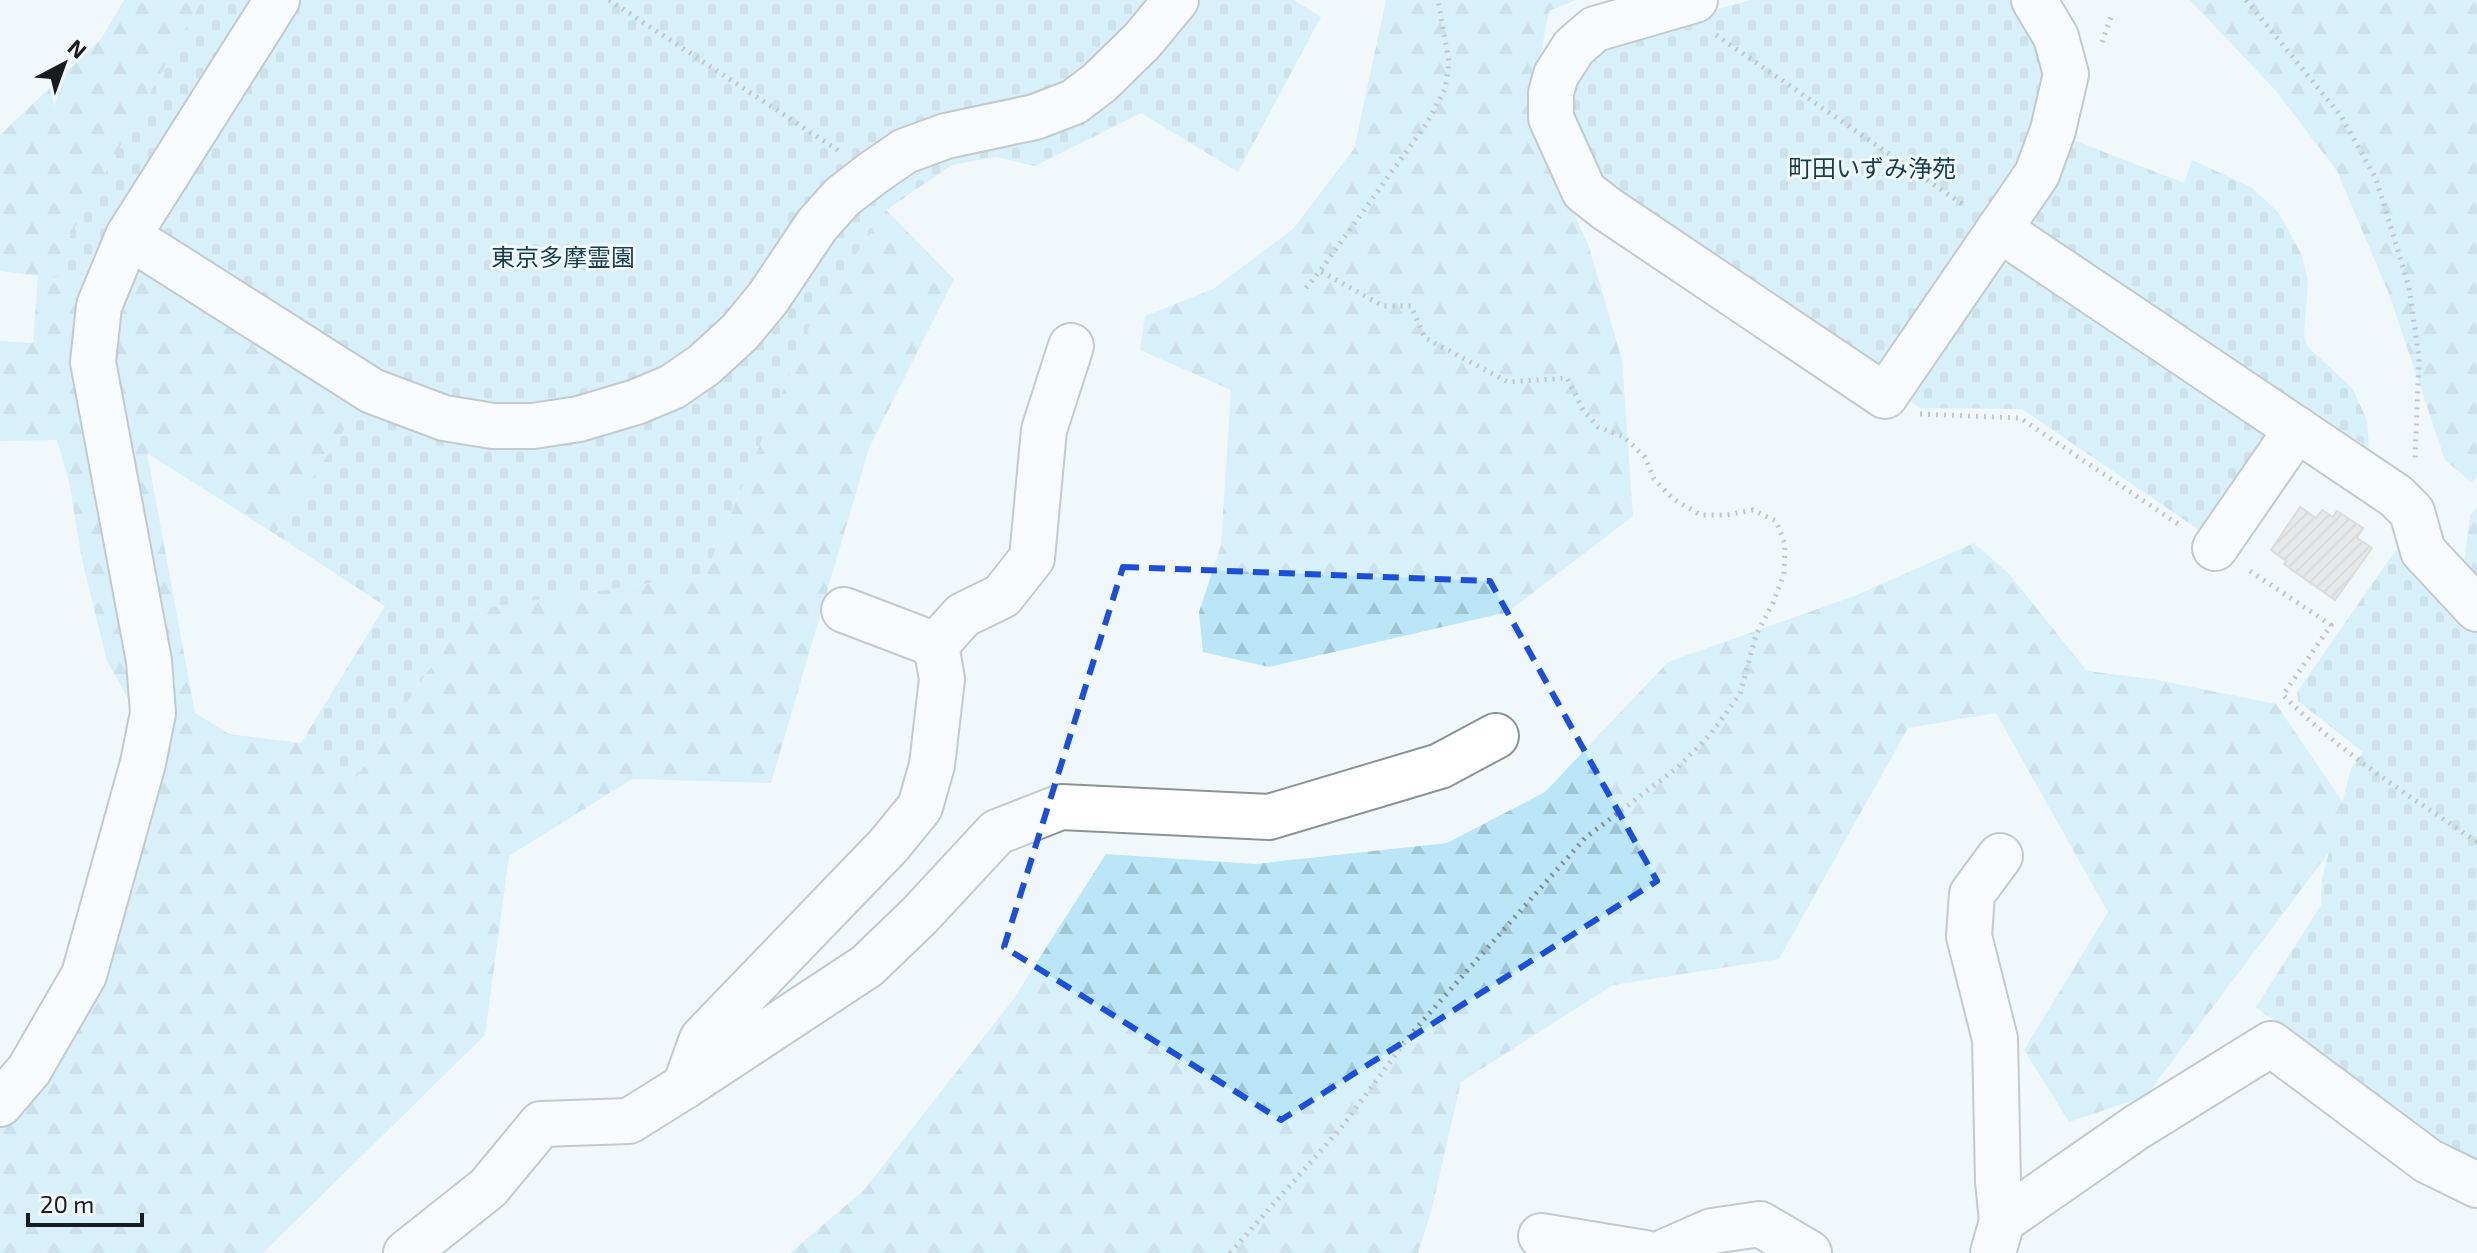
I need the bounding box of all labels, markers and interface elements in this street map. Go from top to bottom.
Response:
north arrow [24,24,104,104]
text: N [63,33,92,63]
park label: 町田いずみ浄苑 [1788,153,1956,182]
park label: 東京多摩霊園 [491,242,635,271]
scale bar [28,1177,142,1227]
text: 20 m [40,1189,94,1218]

